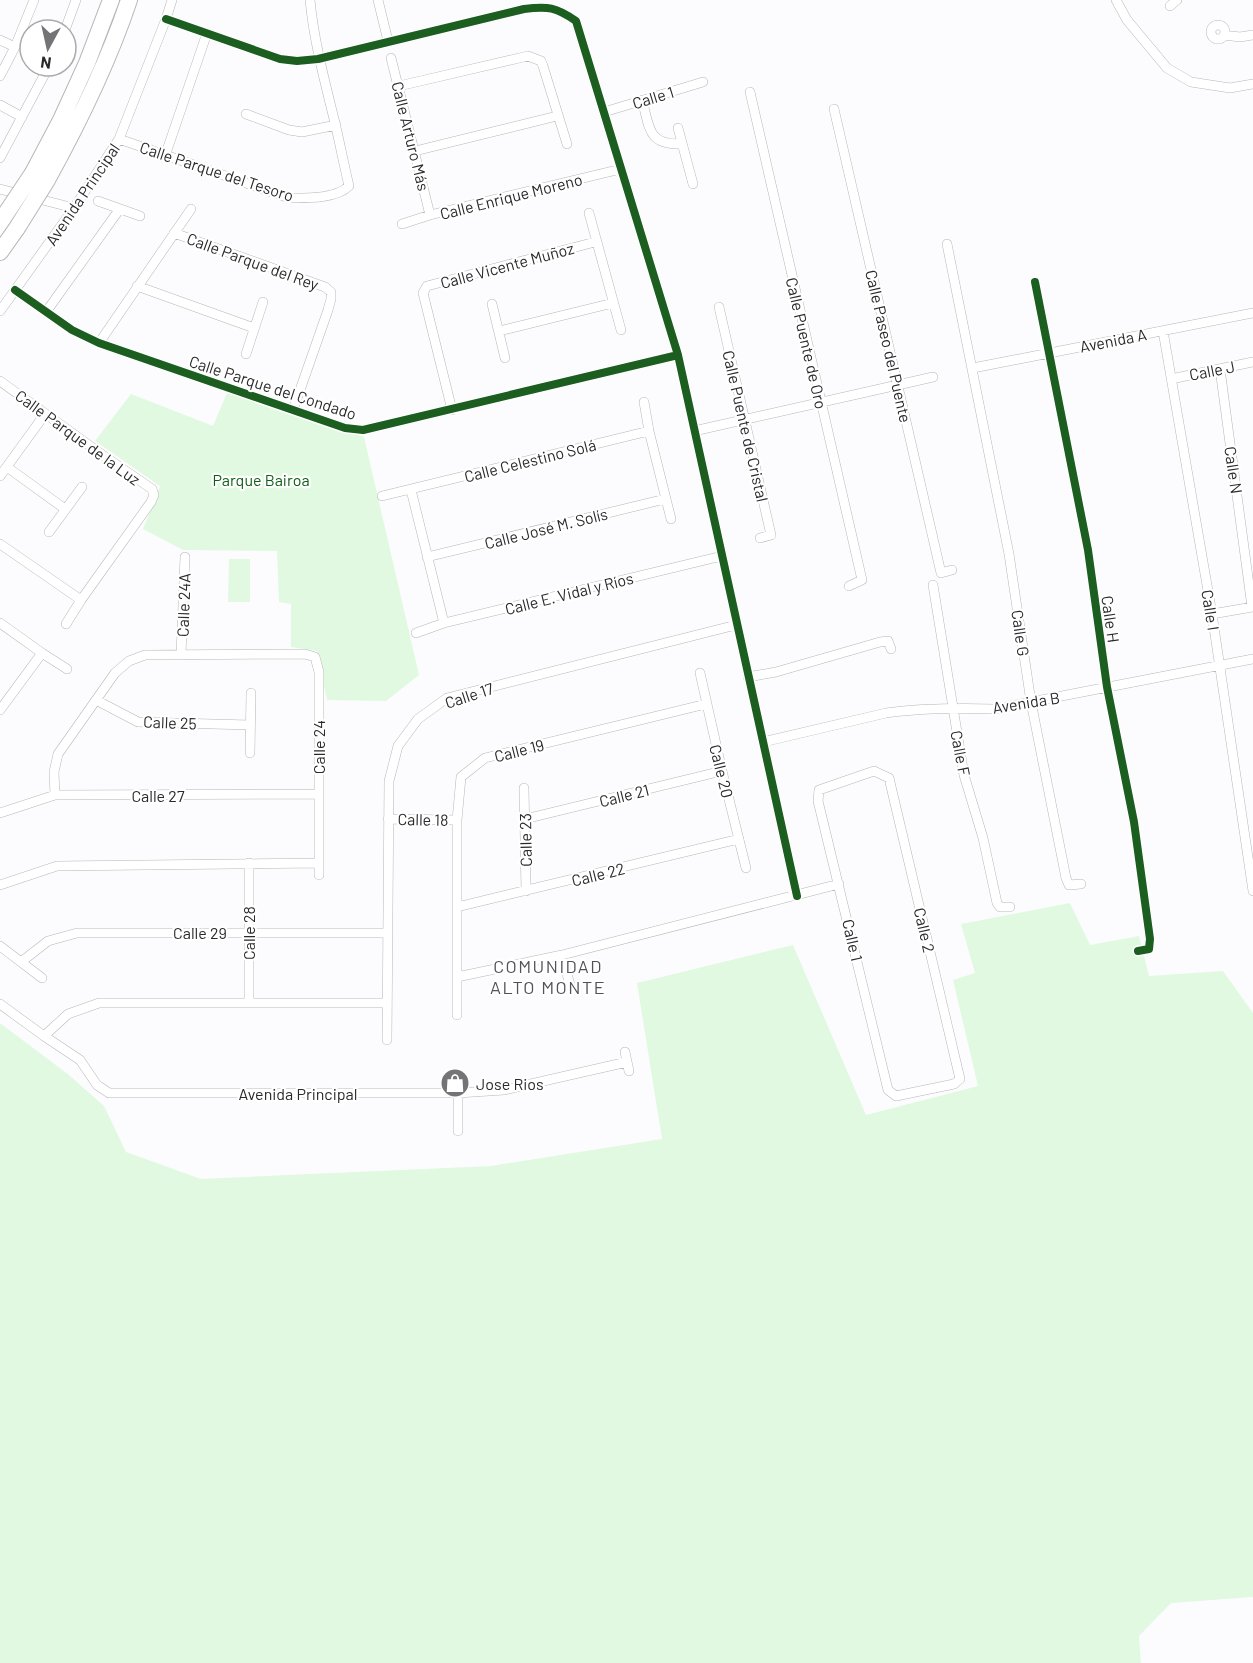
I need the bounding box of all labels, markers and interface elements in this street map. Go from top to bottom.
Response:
north arrow [18,18,78,78]
text: N [39,53,52,73]
street label: Calle Arturo Más [388,79,434,193]
street label: Calle 1 [630,82,676,112]
street label: Calle Parque del Tesoro [138,137,296,205]
street label: Avenida Principal [41,139,123,249]
street label: Calle Enrique Moreno [438,169,584,223]
street label: Calle Parque del Rey [185,228,322,294]
street label: Calle Vicente Muñoz [438,238,576,292]
street label: Calle Paseo del Puente [862,268,916,424]
street label: Calle Puente de Oro [783,275,831,411]
street label: Avenida A [1078,324,1148,356]
street label: Calle Puente de Cristal [719,348,773,504]
street label: Calle Parque del Condado [187,351,359,423]
street label: Calle J [1188,356,1236,384]
street label: Calle Parque de la Luz [12,385,144,489]
street label: Calle Celestino Solá [462,434,598,486]
street label: Calle N [1221,445,1247,495]
park label: Parque Bairoa [212,470,310,489]
street label: Calle José M. Solís [482,504,610,552]
street label: Calle E. Vidal y Ríos [503,568,635,618]
street label: Calle 24A [172,572,194,637]
street label: Calle I [1198,588,1224,632]
street label: Calle H [1098,594,1124,644]
street label: Calle G [1008,609,1034,657]
street label: Calle 17 [442,678,496,712]
street label: Avenida B [991,687,1061,717]
street label: Calle 25 [143,712,197,732]
street label: Calle 24 [309,720,328,774]
street label: Calle F [947,729,975,777]
street label: Calle 19 [492,735,546,765]
street label: Calle 20 [706,742,738,800]
street label: Calle 21 [597,780,651,810]
street label: Calle 27 [131,786,185,805]
street label: Calle 18 [397,809,449,829]
street label: Calle 23 [515,813,535,867]
street label: Calle 22 [569,858,627,890]
street label: Calle 28 [239,906,258,960]
street label: Calle 2 [911,906,939,954]
street label: Calle 1 [839,917,867,963]
street label: Calle 29 [173,923,227,942]
district label: COMUNIDAD ALTO MONTE [490,955,606,998]
shop icon: Jose Rios [439,1067,471,1099]
place label: Jose Rios [476,1074,544,1093]
street label: Avenida Principal [239,1084,357,1103]

